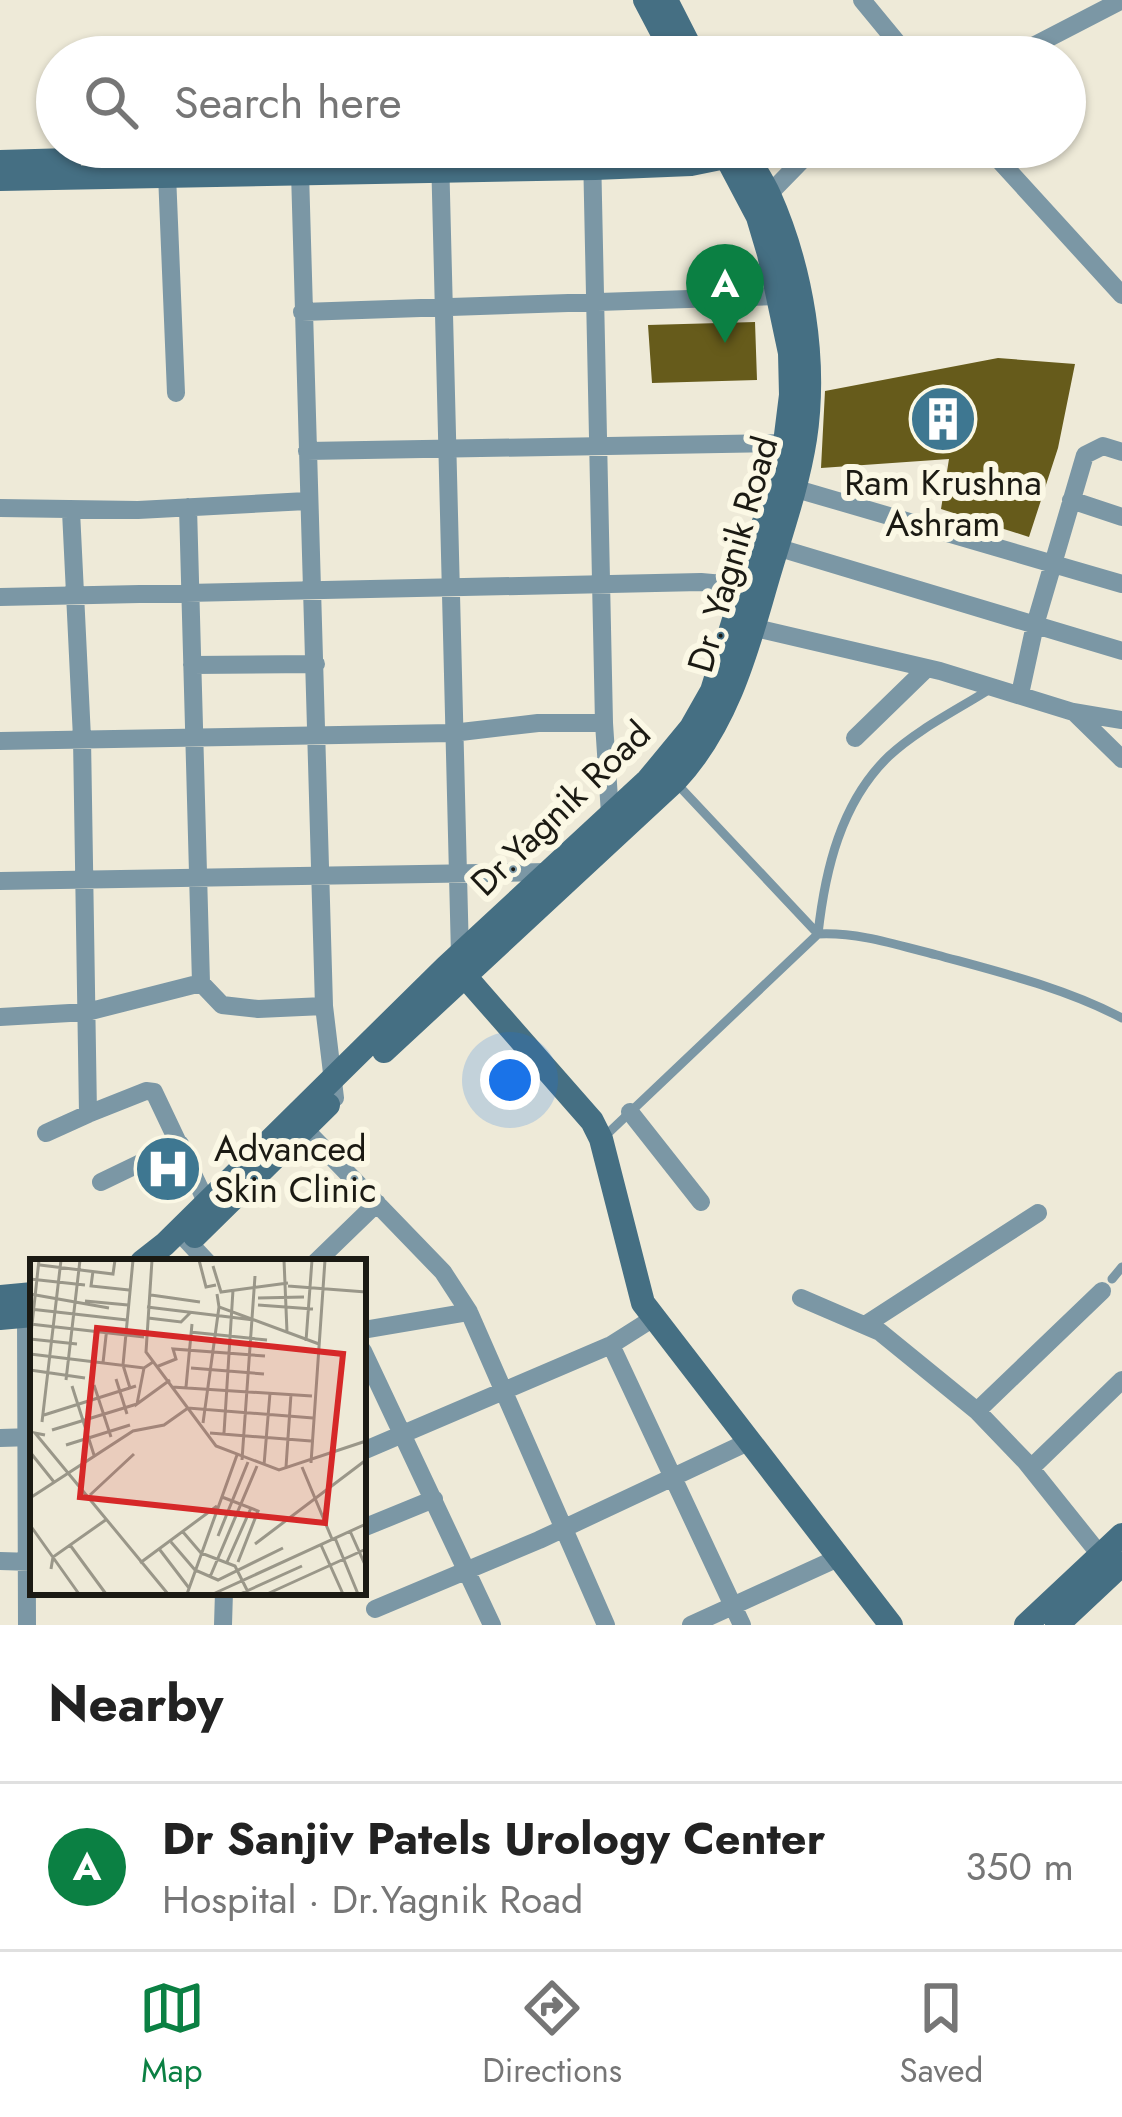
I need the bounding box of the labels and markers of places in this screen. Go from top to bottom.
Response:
pin: A [686,244,764,343]
building icon: Ram Krushna Ashram [908,384,978,454]
place label: Ram Krushna Ashram [844,456,1042,549]
place label: Advanced Skin Clinic [214,1122,376,1215]
hospital icon: Advanced Skin Clinic [133,1134,203,1204]

